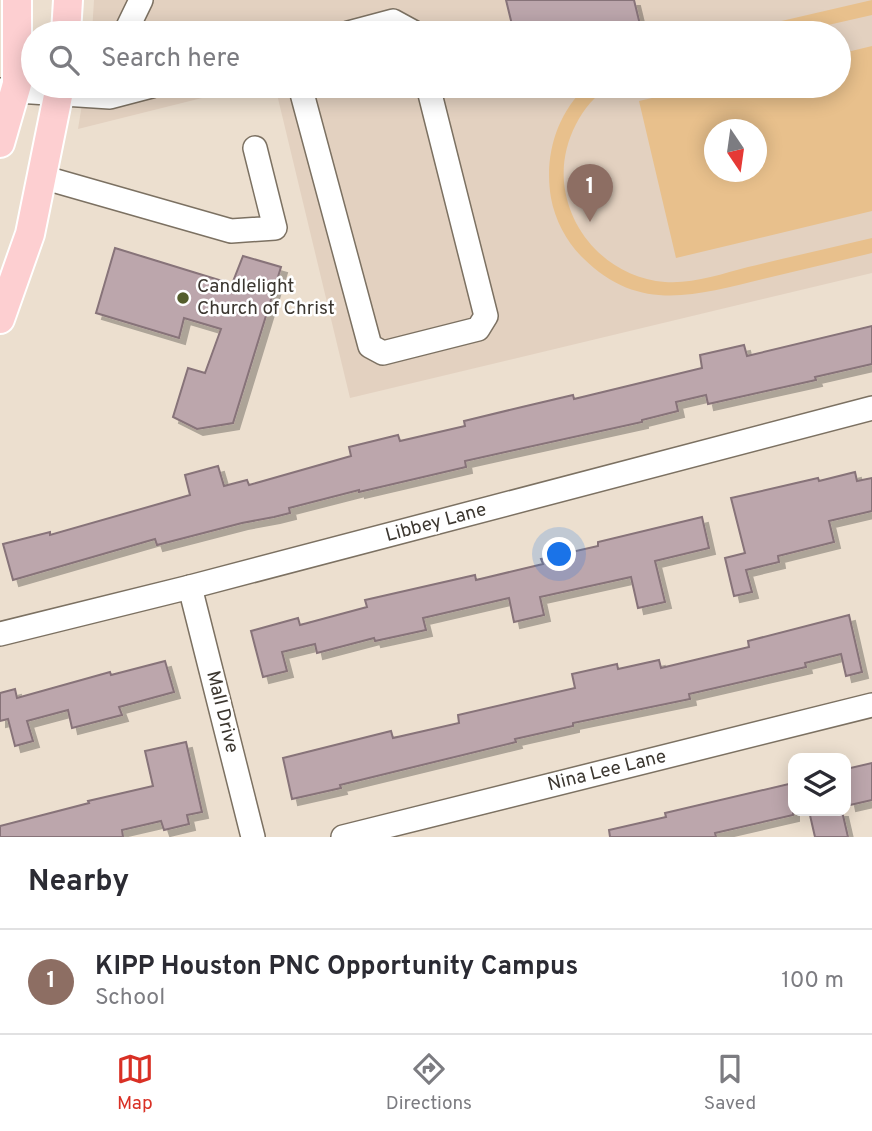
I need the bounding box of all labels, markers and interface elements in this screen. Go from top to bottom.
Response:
search box [21,21,851,98]
icon: search [45,41,83,79]
text: Search here [101,43,240,76]
north arrow [704,119,767,182]
pin: 1 [567,164,613,222]
place label: Candlelight Church of Christ [197,275,335,321]
marker: Candlelight Church of Christ [175,290,191,306]
street label: Libbey Lane [383,498,489,548]
your location [542,537,576,571]
street label: Mall Drive [200,668,244,756]
street label: Nina Lee Lane [545,745,669,797]
map controls [788,753,851,816]
button: layers [788,753,851,816]
text: Nearby [28,864,129,901]
text: KIPP Houston PNC Opportunity Campus [95,951,578,984]
text: 1 [46,967,56,996]
text: 100 m [781,967,844,996]
text: School [95,984,165,1013]
tab: Map [116,1050,154,1116]
tab: Directions [386,1050,472,1116]
tab: Saved [704,1050,756,1116]

